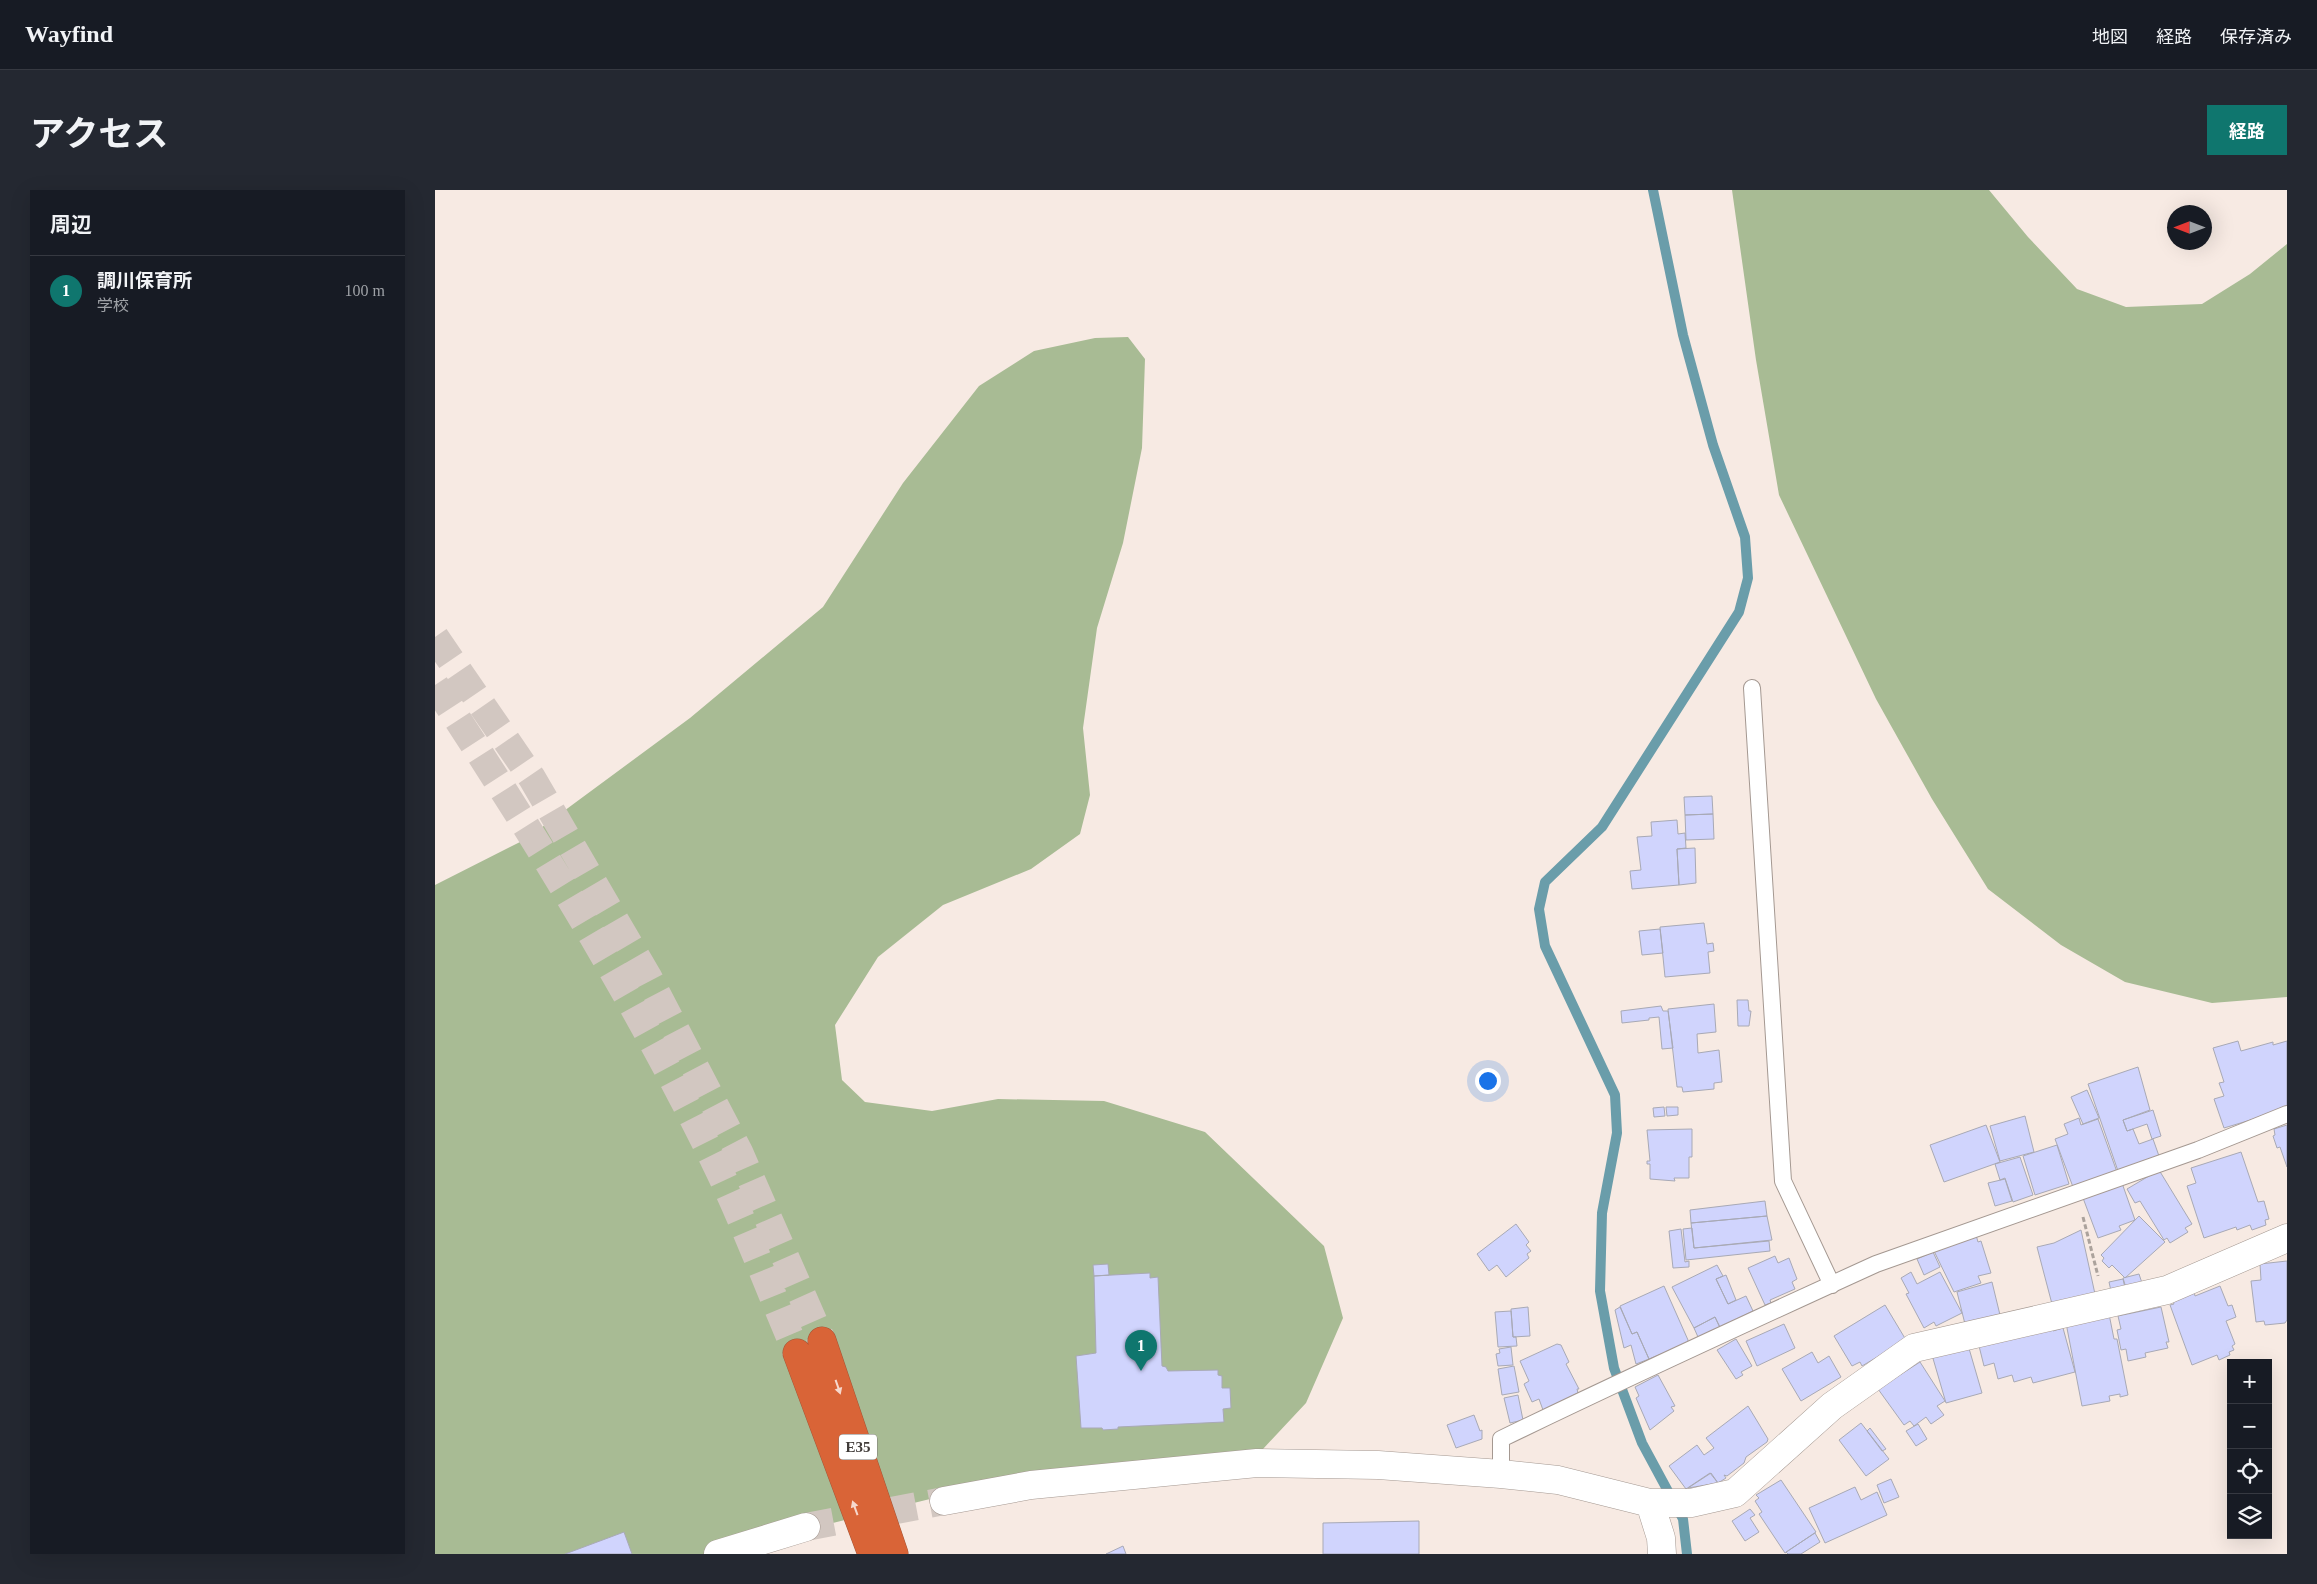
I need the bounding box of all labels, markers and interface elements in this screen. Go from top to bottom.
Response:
text: Wayfind [25,21,113,47]
text: 地図 [2092,27,2128,47]
text: 経路 [2156,27,2192,47]
text: 保存済み [2220,27,2292,47]
button: 経路 [2207,105,2287,155]
text: アクセス [30,115,168,154]
north arrow [2167,205,2212,250]
text: 周辺 [50,213,92,237]
text: 調川保育所 [97,270,192,291]
text: 1 [62,282,70,299]
text: 100 m [345,282,385,299]
text: 学校 [97,297,129,314]
your location [1475,1068,1501,1094]
pin: 1 [1125,1330,1157,1371]
map controls [2227,1359,2272,1539]
button: + [2227,1359,2272,1404]
one-way arrow [834,1380,842,1395]
button: − [2227,1404,2272,1449]
road number: E35 [839,1434,877,1460]
button: locate [2227,1449,2272,1494]
button: layers [2227,1494,2272,1539]
one-way arrow [851,1500,859,1515]

